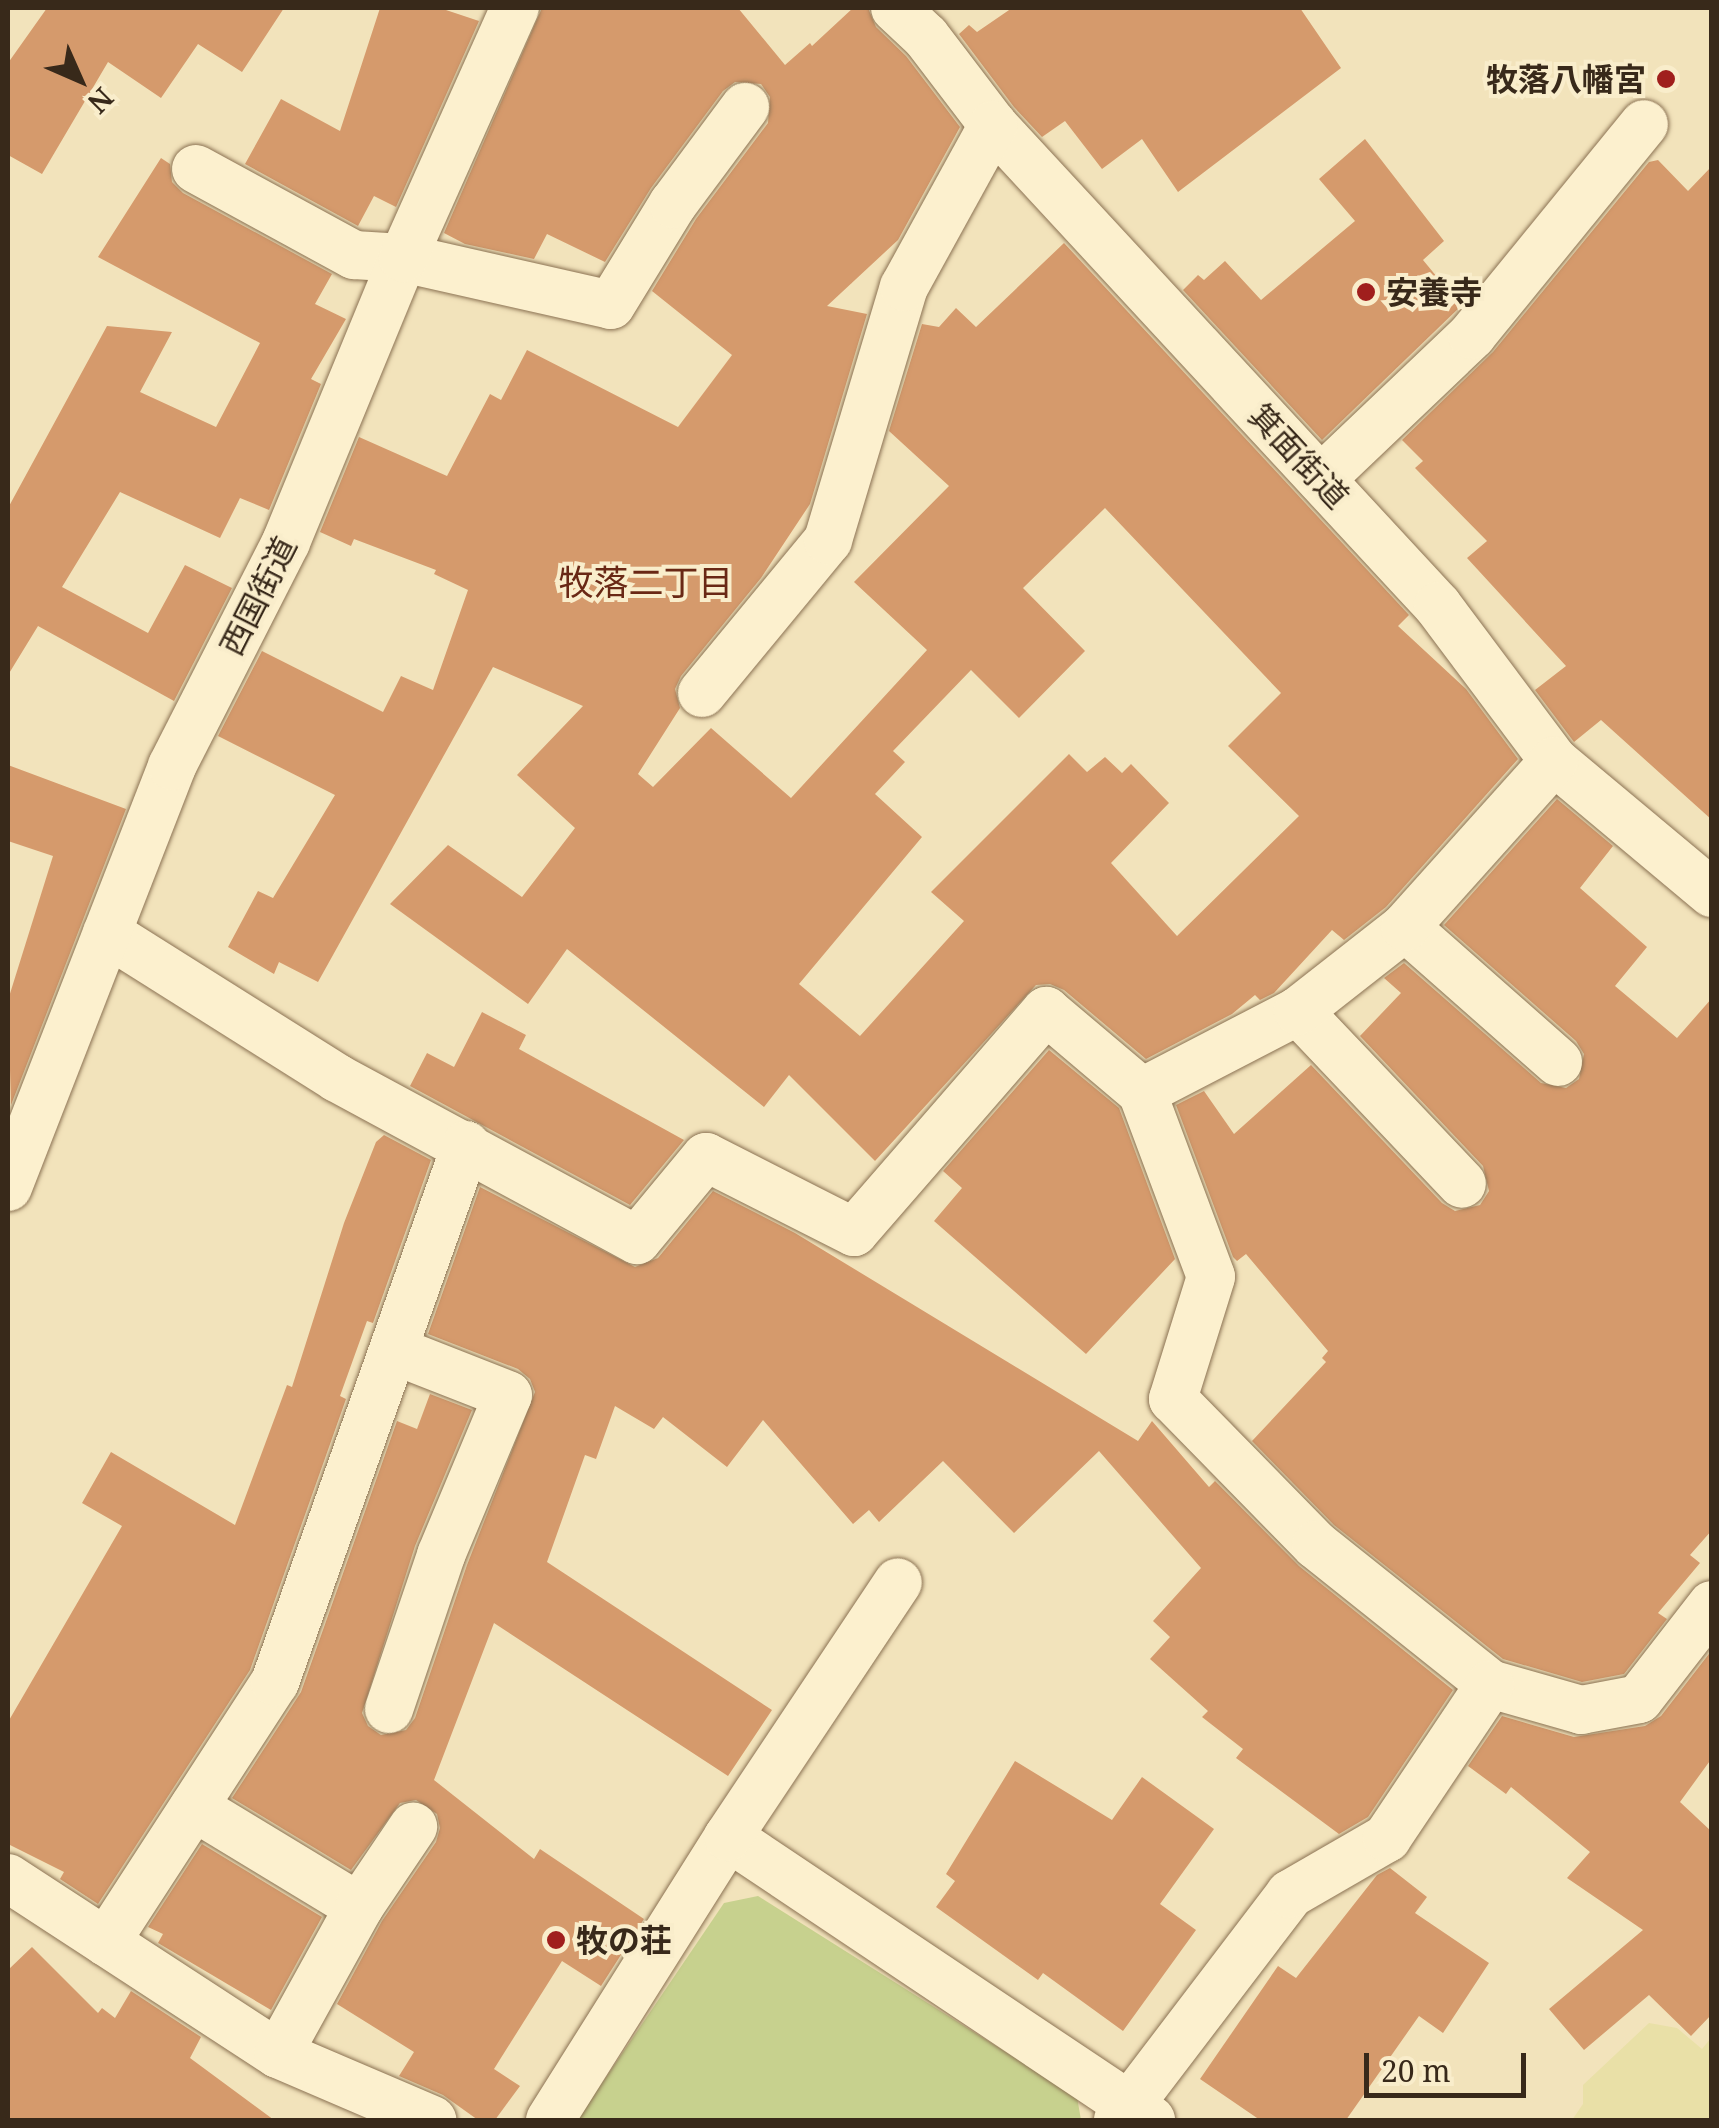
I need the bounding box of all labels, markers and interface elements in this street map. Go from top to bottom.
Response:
north arrow [30,30,130,130]
place label: 牧落八幡宮 [1486,60,1646,98]
marker: 牧落八幡宮 [1655,68,1677,90]
text: N [80,80,122,122]
place label: 安養寺 [1386,273,1482,311]
marker: 安養寺 [1355,281,1377,303]
street label: 箕面街道 [1241,396,1357,516]
street label: 西国街道 [212,530,304,662]
district label: 牧落二丁目 [559,561,733,603]
place label: 牧の荘 [576,1921,672,1959]
marker: 牧の荘 [545,1929,567,1951]
scale bar [1369,2033,1532,2095]
text: 20 m [1381,2050,1451,2091]

